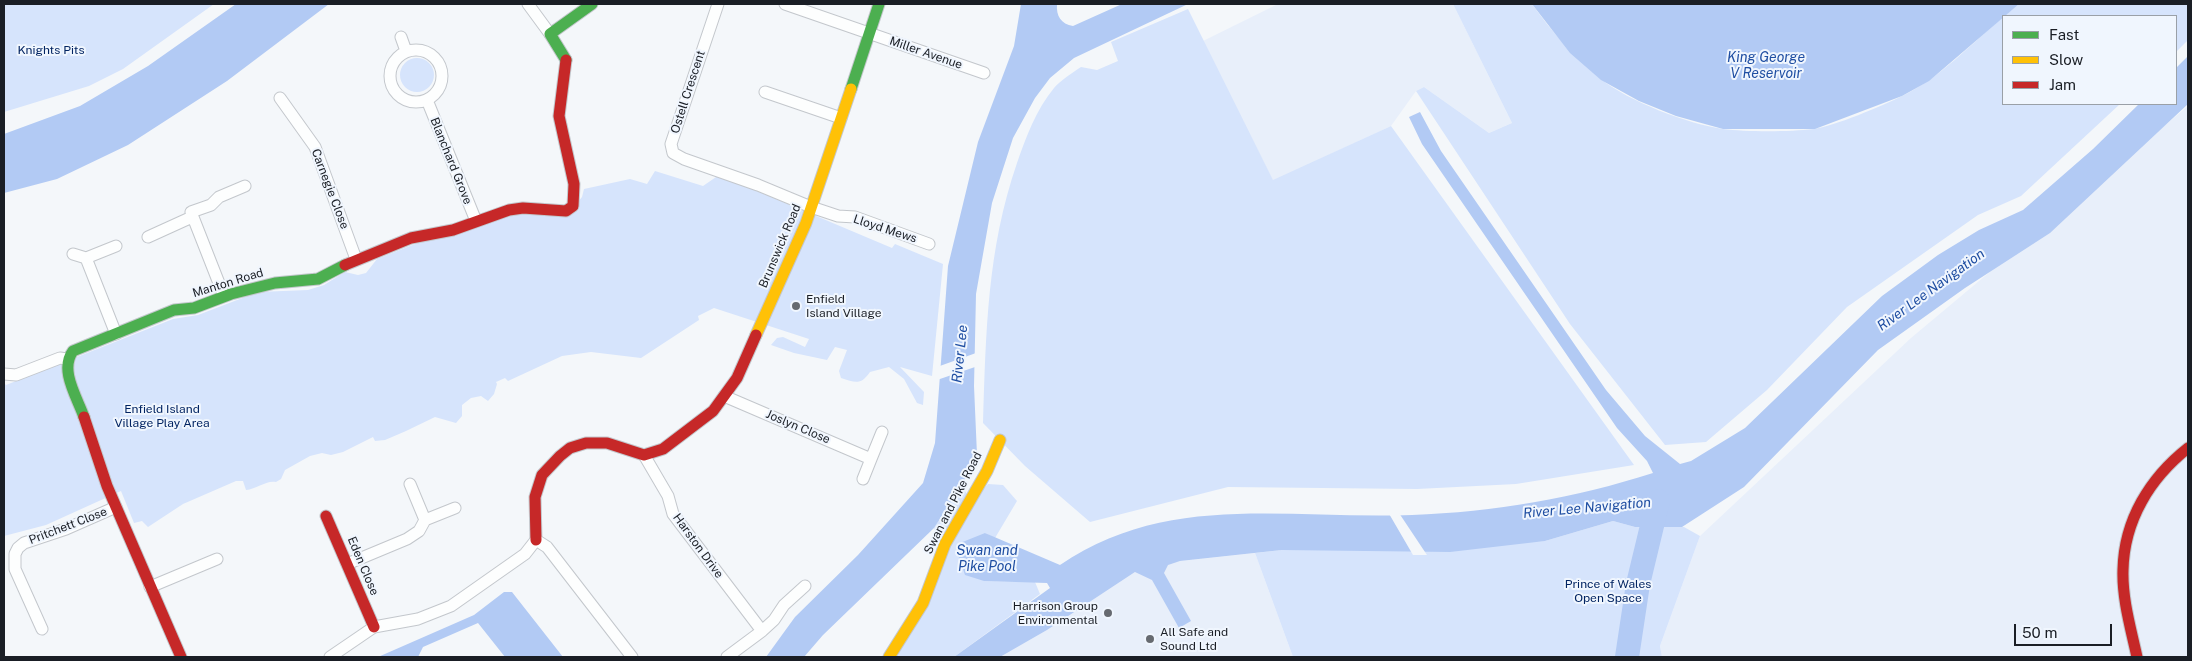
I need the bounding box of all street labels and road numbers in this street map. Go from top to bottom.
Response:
street label: Miller Avenue [888,34,964,72]
street label: Ostell Crescent [668,49,708,135]
street label: Blanchard Grove [427,115,475,207]
street label: Carnegie Close [308,147,352,231]
street label: Brunswick Road [756,202,804,290]
street label: Lloyd Mews [851,212,919,246]
street label: Manton Road [191,265,265,301]
street label: Joslyn Close [764,407,832,447]
street label: Swan and Pike Road [921,450,985,556]
street label: Pritchett Close [27,504,109,548]
street label: Harston Drive [670,511,726,581]
street label: Eden Close [344,534,382,598]

